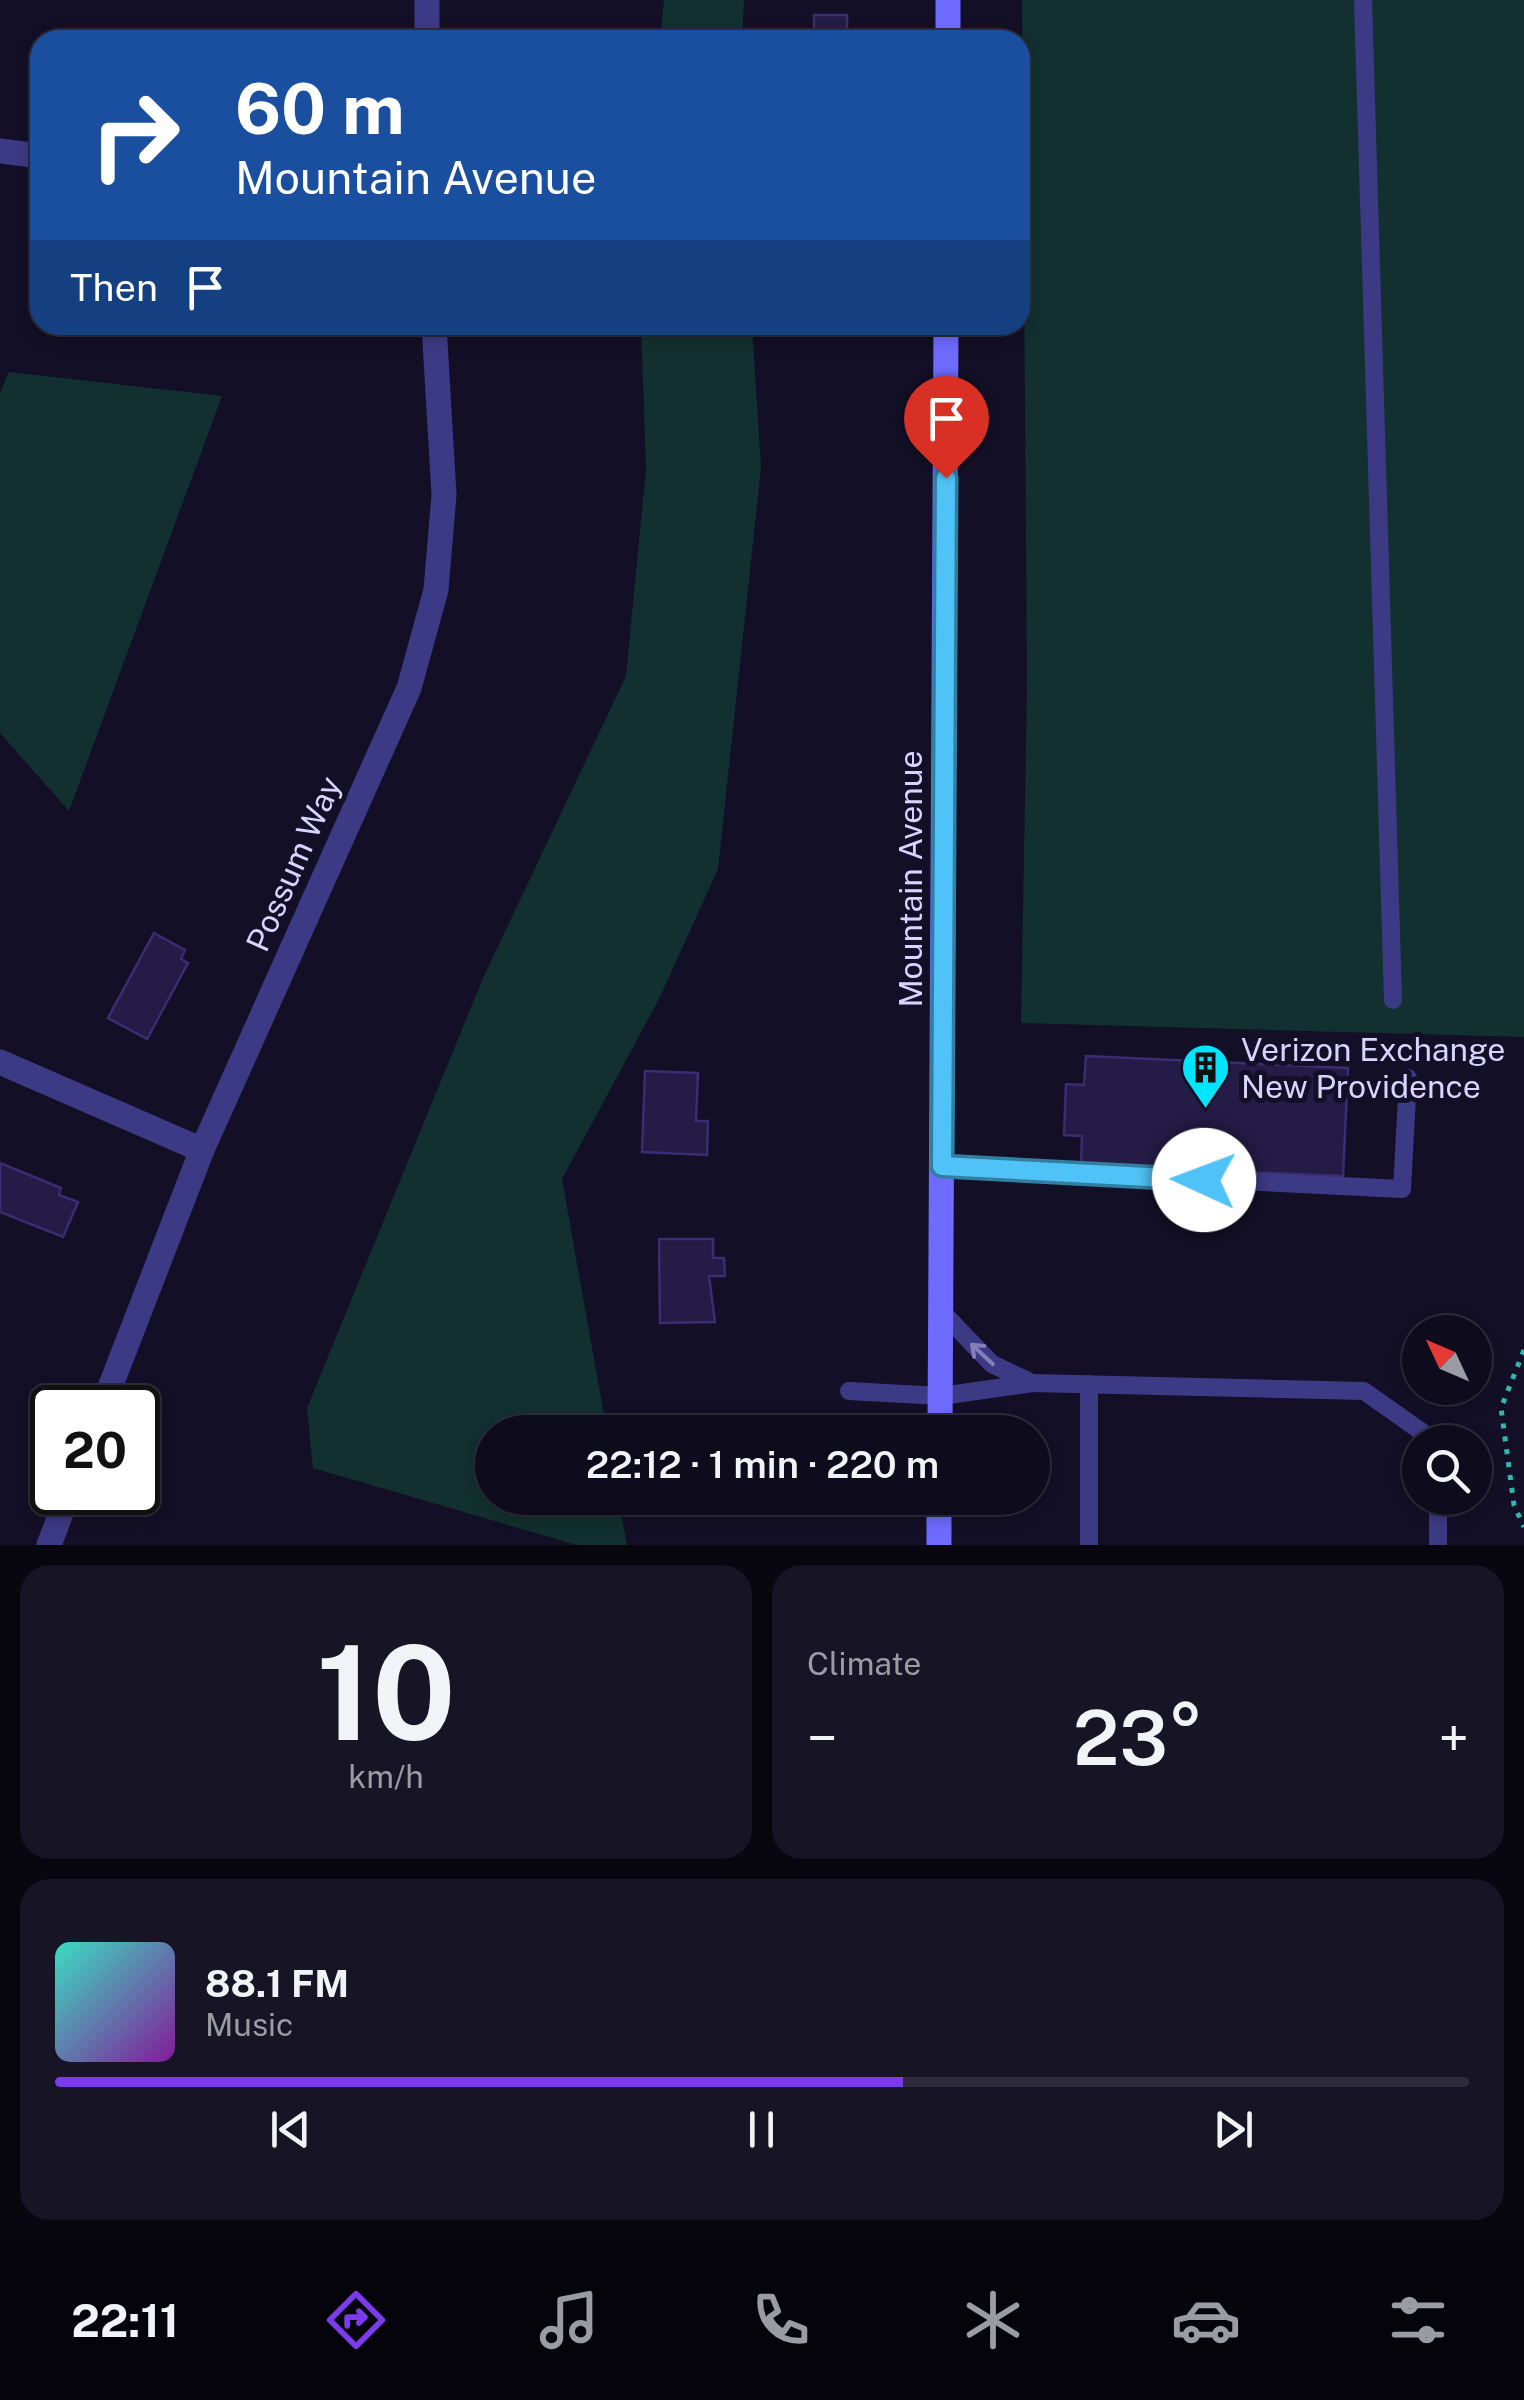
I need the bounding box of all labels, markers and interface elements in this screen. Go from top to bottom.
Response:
text: 60 m [235,67,405,150]
icon: right [70,70,200,200]
text: Mountain Avenue [235,151,596,204]
icon: arrive [178,260,233,315]
text: Then [70,265,158,310]
pin [904,376,989,479]
icon: arrive [919,391,974,446]
street label: Mountain Avenue [892,750,929,1008]
street label: Possum Way [239,771,349,957]
place label: Verizon Exchange New Providence [1241,1031,1506,1105]
building icon: Verizon Exchange New Providence [1180,1042,1232,1110]
position arrow [1152,1128,1256,1232]
north arrow [1402,1315,1492,1405]
map controls [1402,1315,1492,1515]
one-way arrow [970,1343,995,1366]
speed limit sign: 20 [30,1385,160,1515]
button: search [1402,1425,1492,1515]
text: 22:12 · 1 min · 220 m [586,1442,939,1487]
text: 10 [316,1617,456,1769]
text: Climate [807,1645,921,1682]
text: 23° [1073,1694,1203,1782]
text: − [807,1706,838,1770]
text: + [1438,1706,1469,1770]
text: km/h [348,1758,424,1795]
text: 88.1 FM [205,1961,349,2006]
text: Music [205,2006,293,2043]
icon: previous [263,2102,318,2157]
icon: pause [734,2102,789,2157]
icon: next [1206,2102,1261,2157]
icon: directions [321,2285,391,2355]
icon: music [534,2285,604,2355]
icon: phone [746,2285,816,2355]
icon: climate [958,2285,1028,2355]
icon: car [1171,2285,1241,2355]
icon: filters [1383,2285,1453,2355]
text: 22:11 [71,2294,179,2347]

